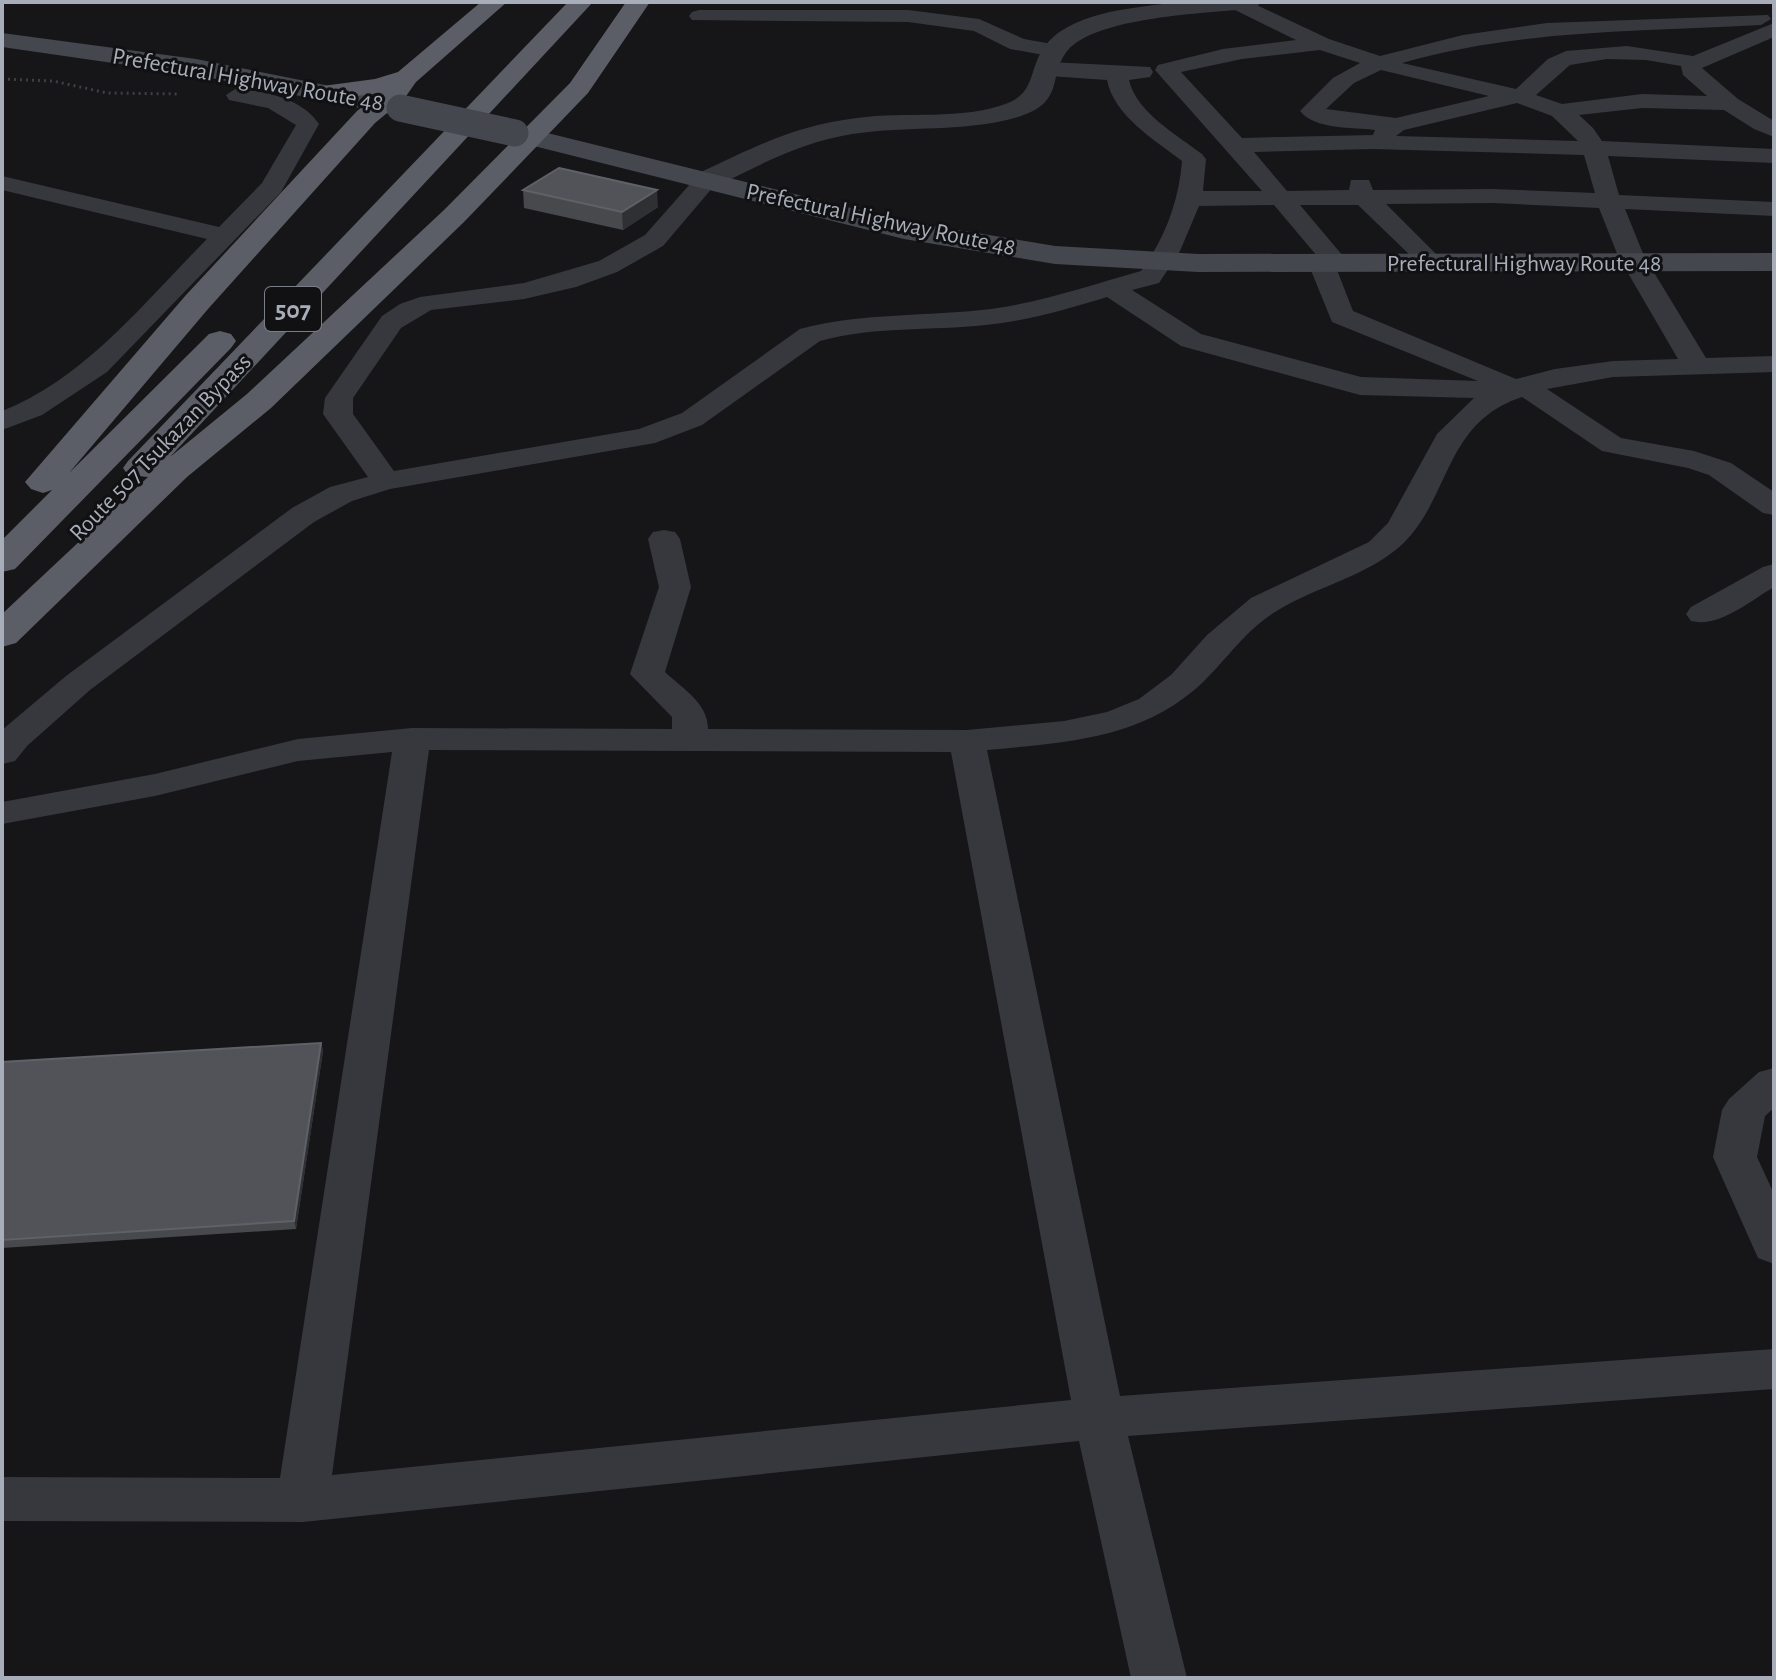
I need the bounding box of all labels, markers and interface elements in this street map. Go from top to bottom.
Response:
street label: Prefectural Highway Route 48 [110,44,385,116]
street label: Prefectural Highway Route 48 [744,180,1018,260]
street label: Prefectural Highway Route 48 [1387,252,1661,276]
road number: 507 [265,287,321,331]
street label: Route 507 Tsukazan Bypass [65,350,256,546]

